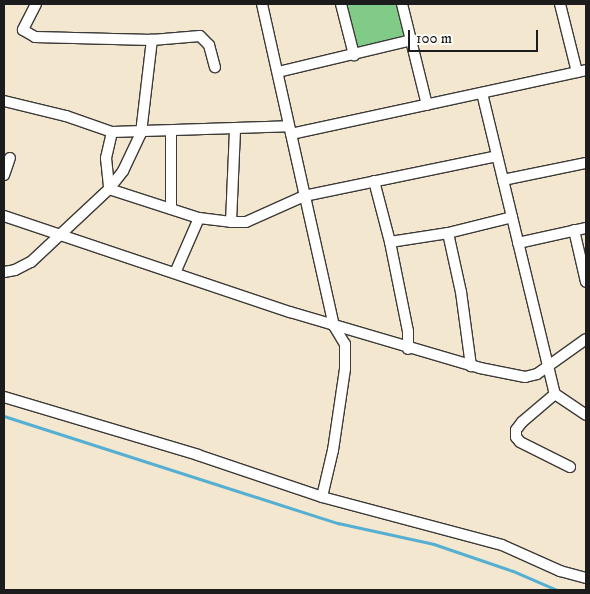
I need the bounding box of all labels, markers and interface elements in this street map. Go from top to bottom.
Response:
scale bar [410,20,540,52]
text: 100 m [416,29,452,48]

